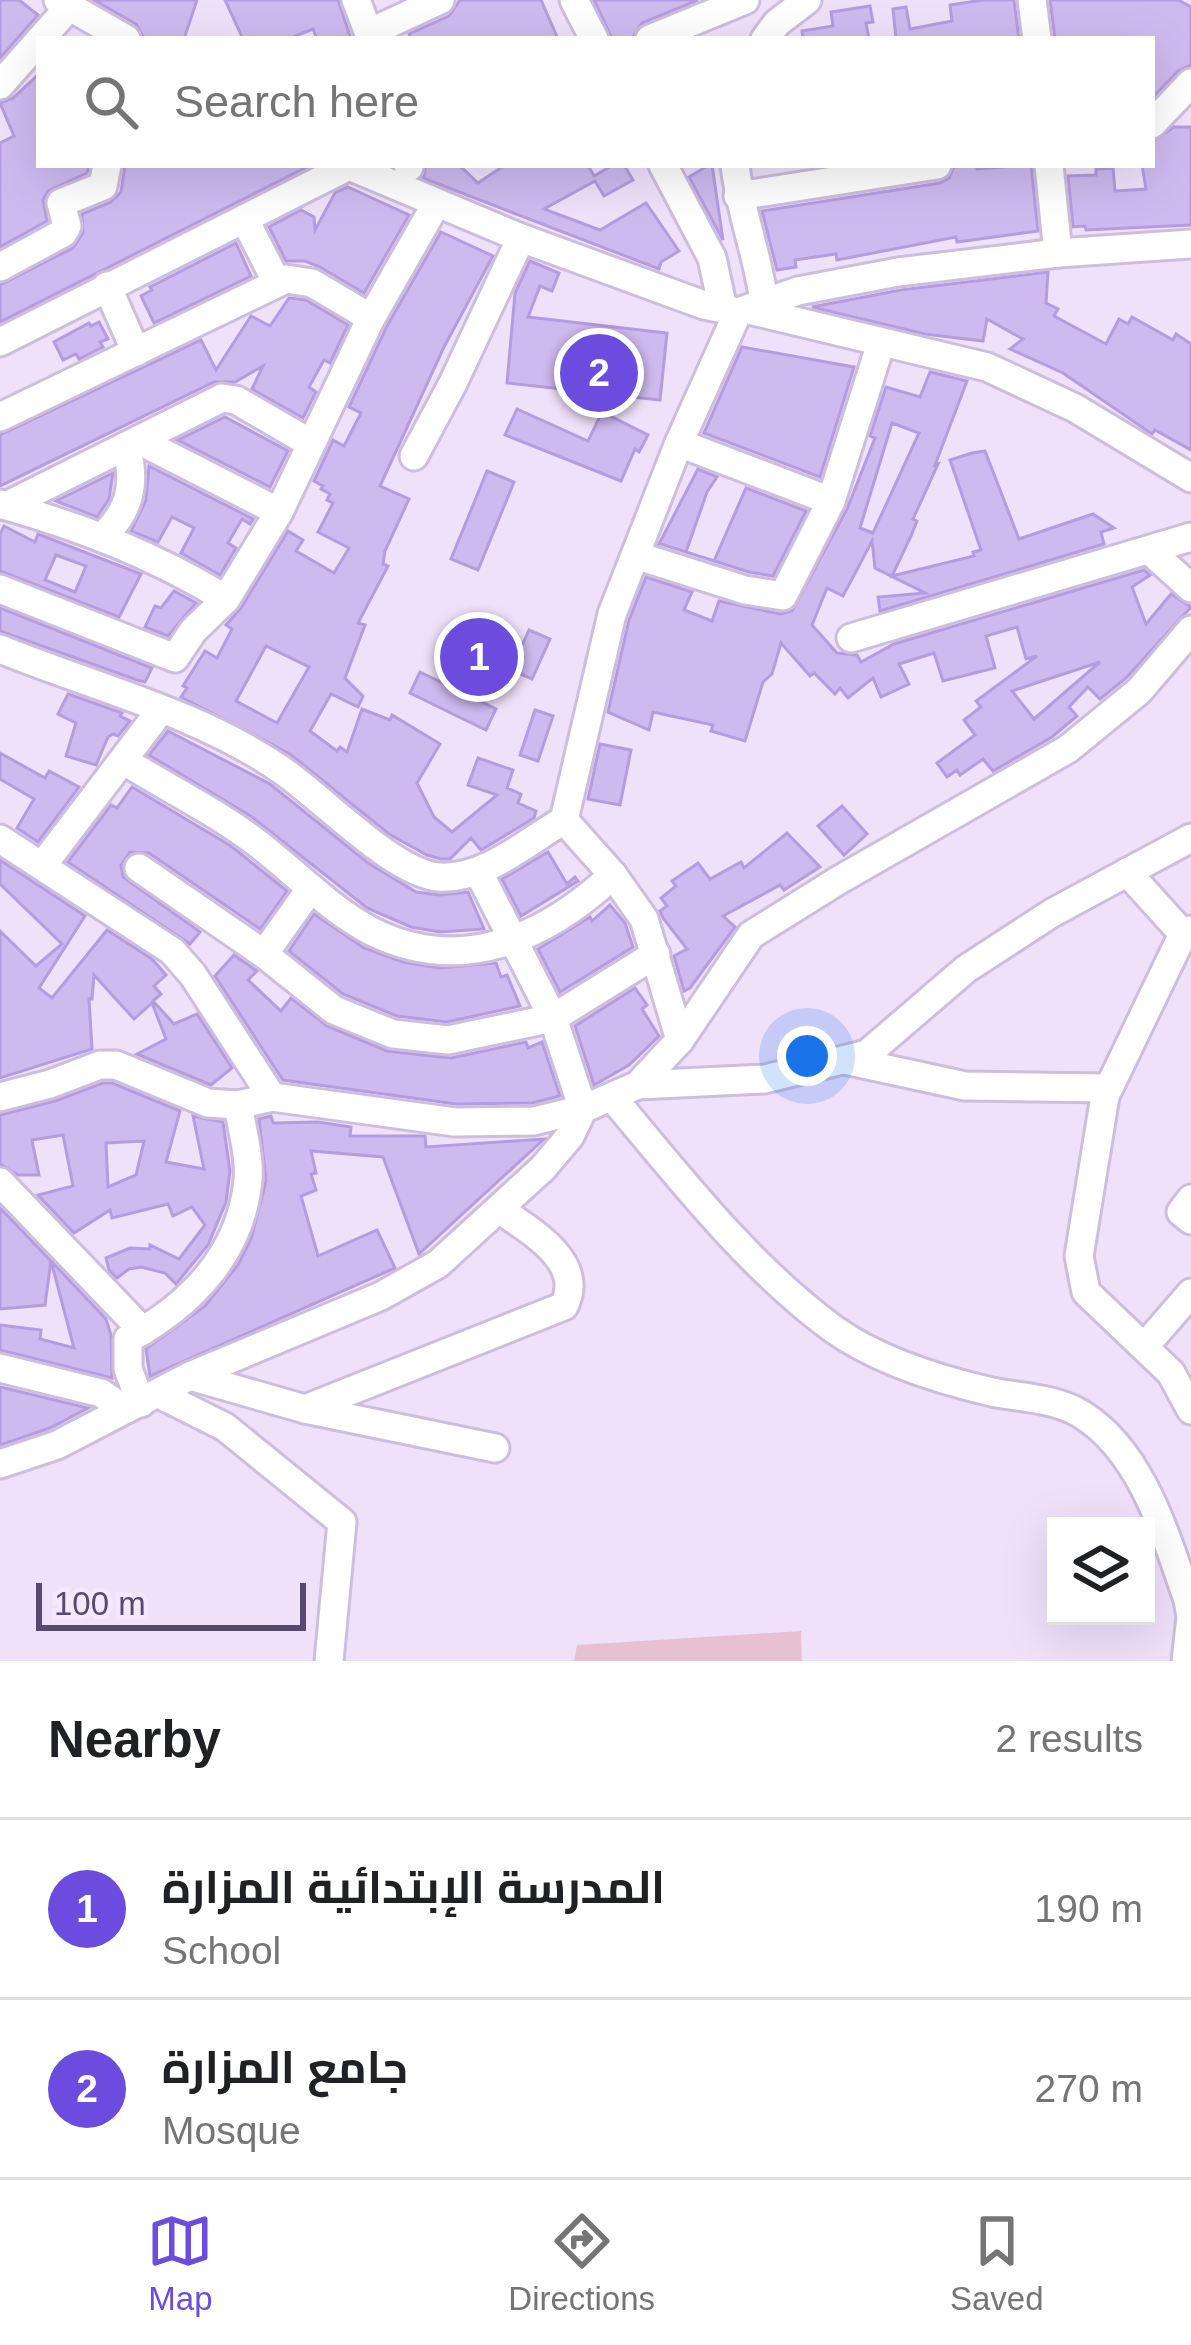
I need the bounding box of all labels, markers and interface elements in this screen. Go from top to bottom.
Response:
search box [36,36,1155,168]
icon: search [78,69,144,135]
text: Search here [174,76,419,127]
pin: 2 [560,328,638,418]
pin: 1 [440,612,518,702]
your location [777,1026,837,1086]
map controls [1047,1517,1155,1625]
button: layers [1047,1517,1155,1625]
scale bar [36,1577,306,1630]
text: 100 m [54,1585,146,1622]
text: Nearby [48,1711,221,1768]
text: 2 results [996,1717,1143,1760]
text: المدرسة الإبتدائية المزارة [162,1862,665,1913]
text: 1 [76,1887,98,1930]
text: 190 m [1035,1887,1143,1930]
text: School [162,1929,281,1972]
text: جامع المزارة [162,2042,408,2093]
text: 2 [76,2067,98,2110]
text: 270 m [1035,2067,1143,2110]
text: Mosque [162,2109,301,2152]
tab: Map [147,2208,213,2318]
tab: Directions [508,2208,655,2318]
tab: Saved [950,2208,1044,2318]

